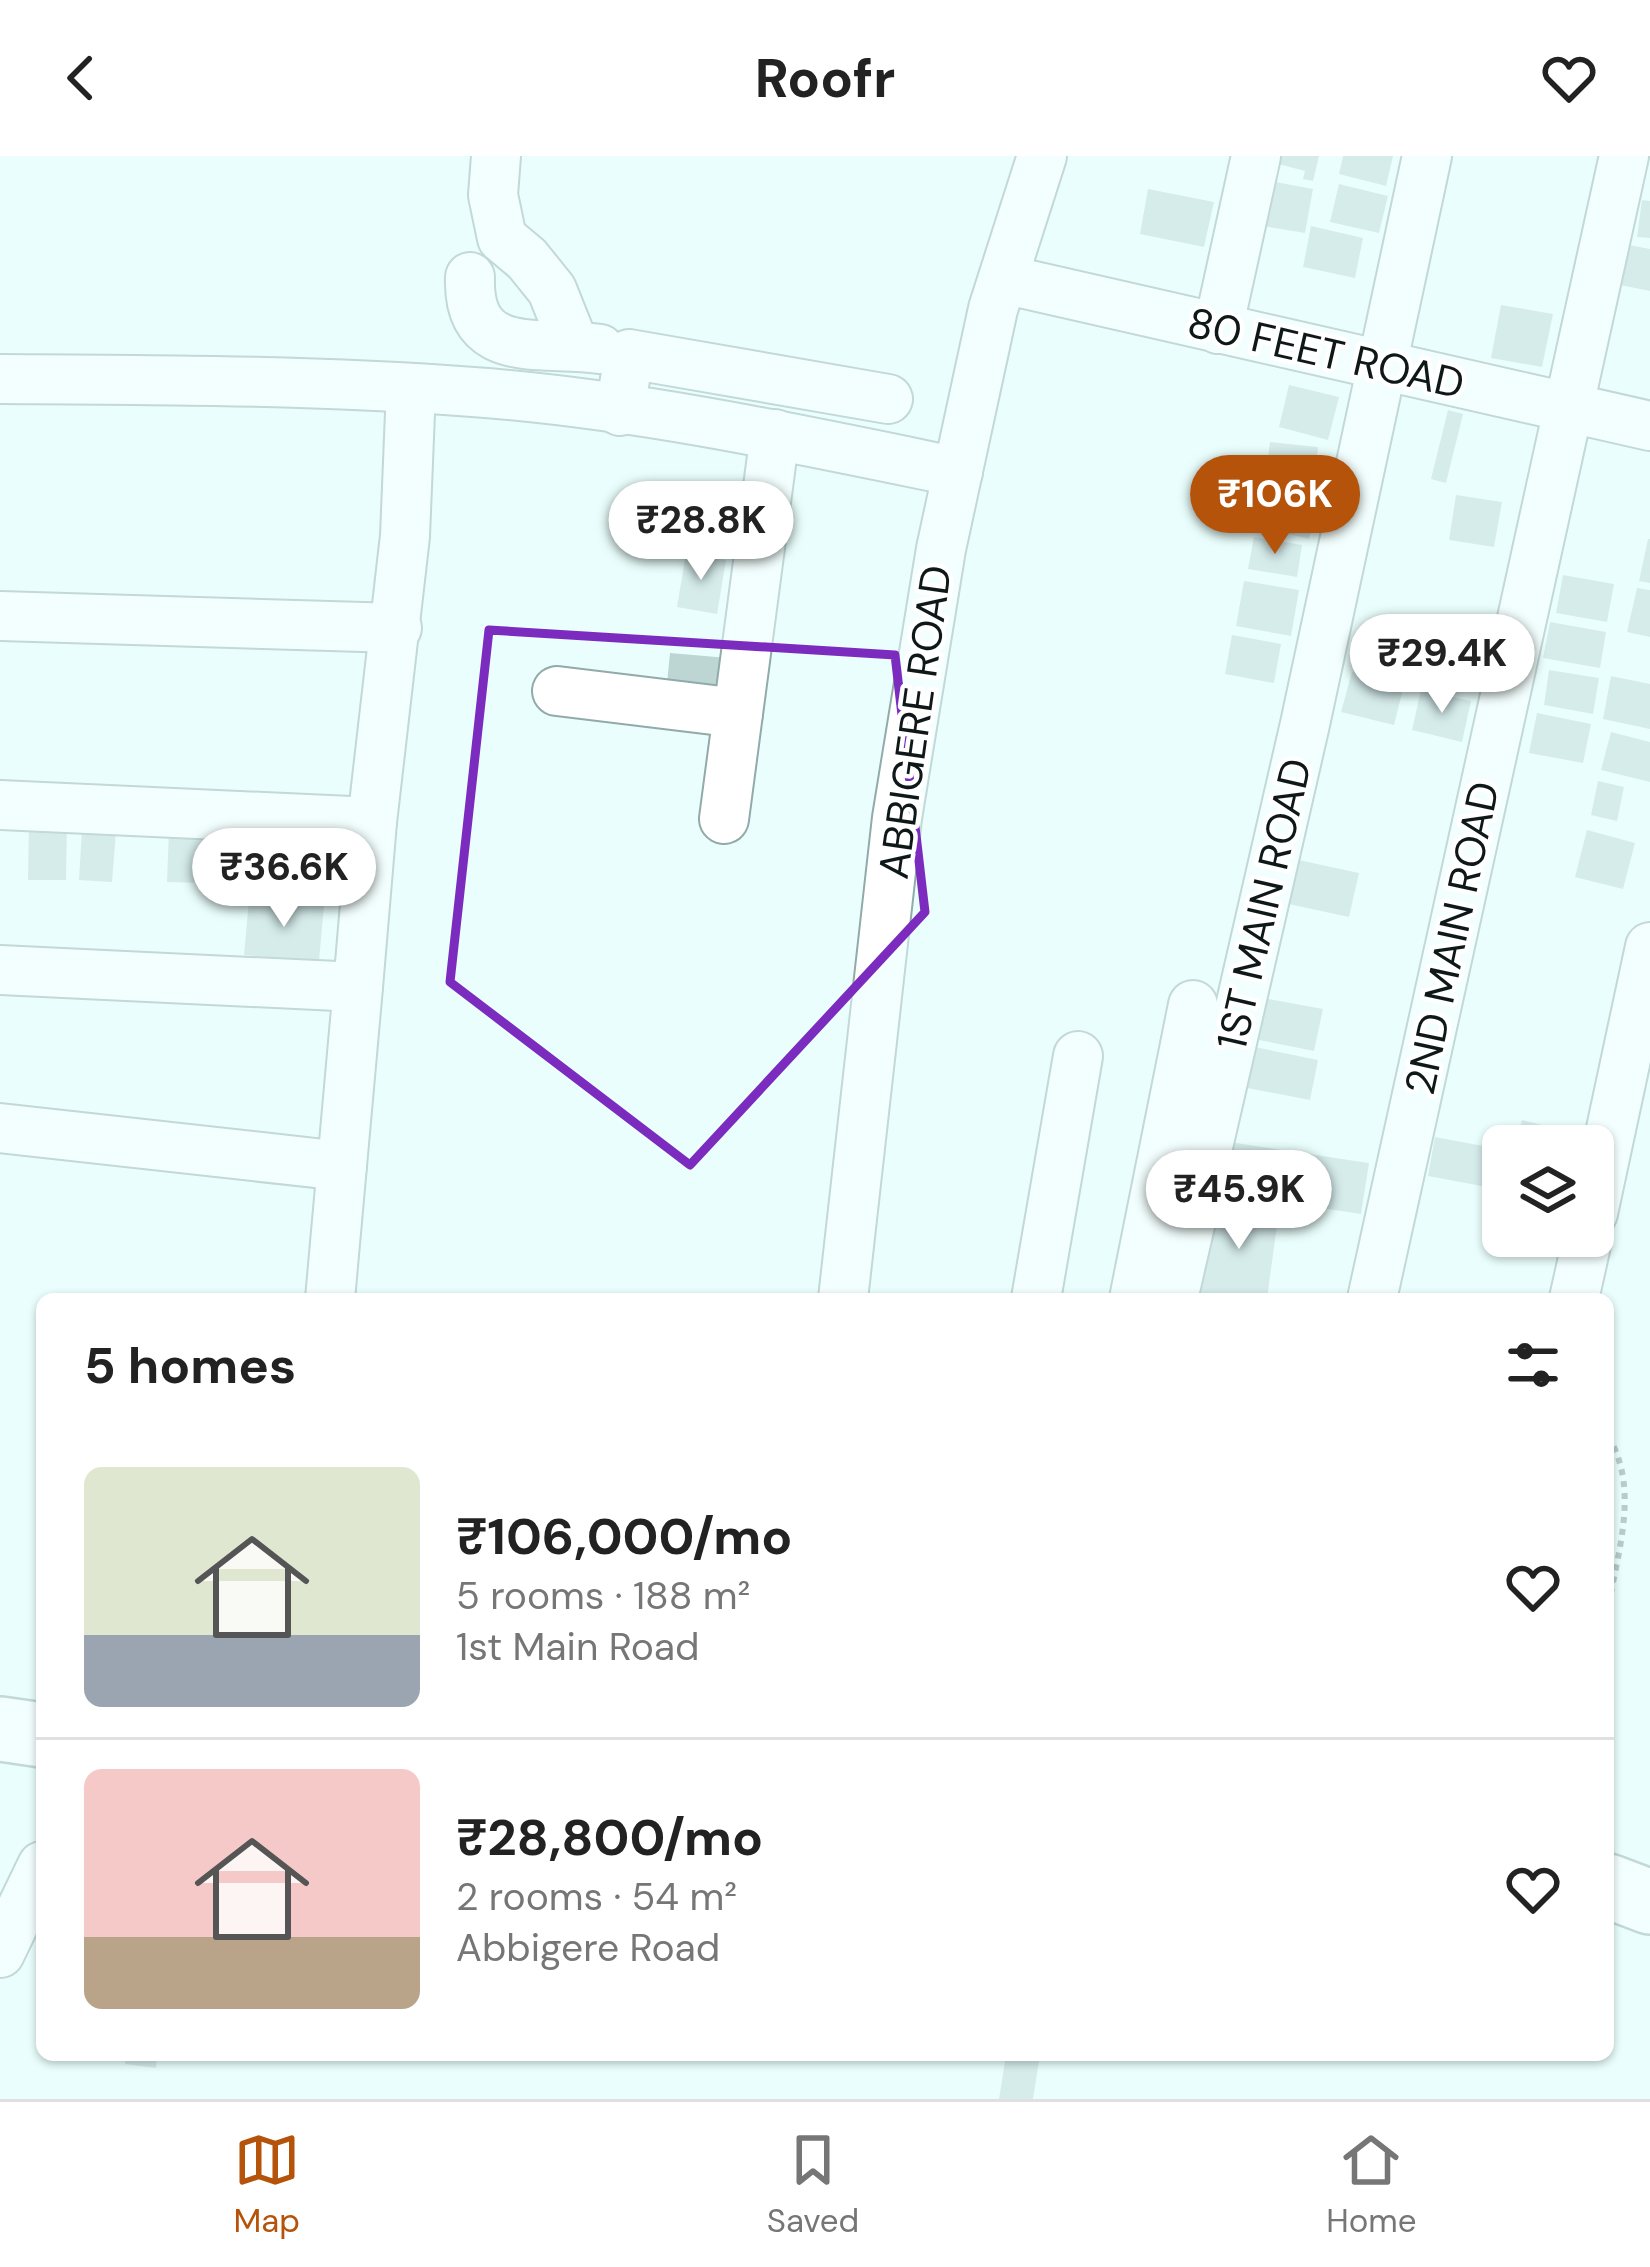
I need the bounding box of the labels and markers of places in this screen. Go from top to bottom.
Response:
pin: ₹106K [1191,455,1359,557]
pin: ₹28.8K [603,481,799,583]
pin: ₹29.4K [1344,614,1540,716]
pin: ₹36.6K [186,828,382,930]
pin: ₹45.9K [1141,1150,1337,1252]

